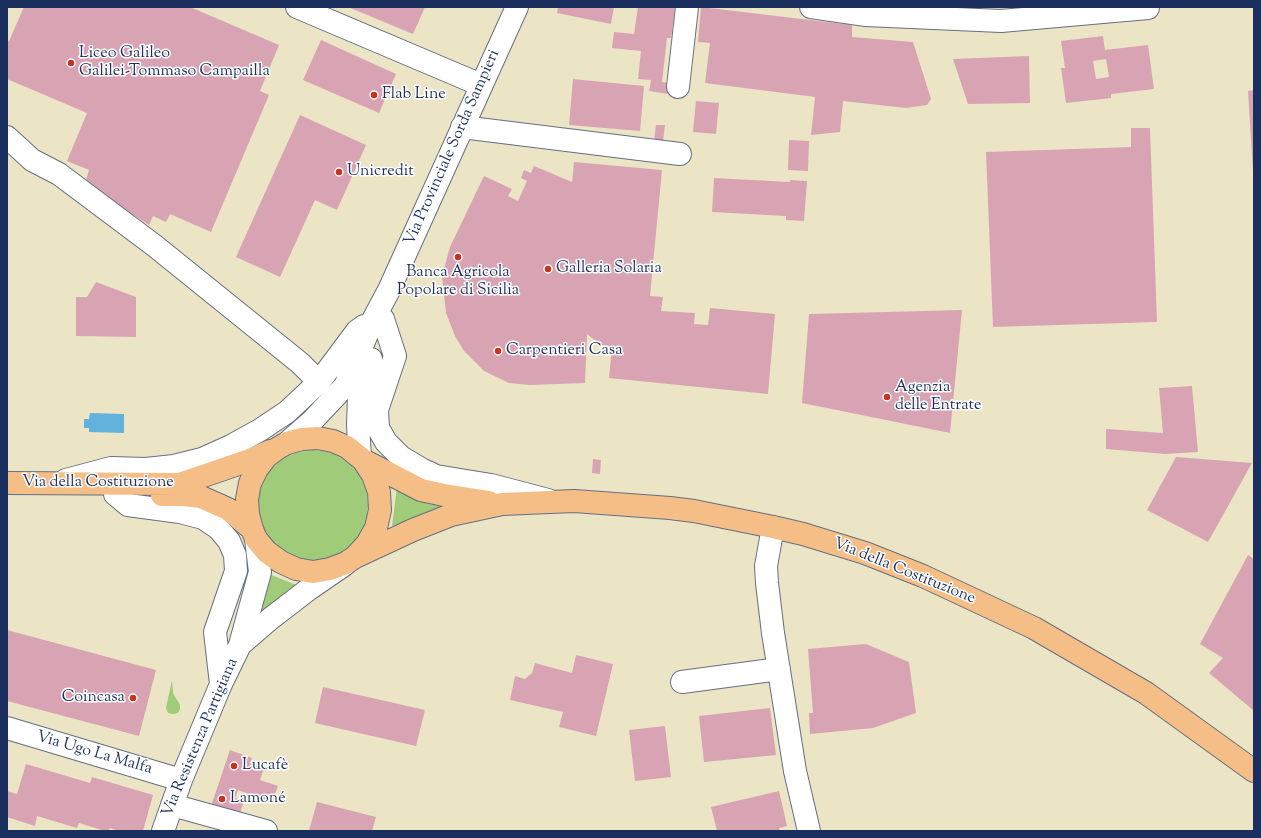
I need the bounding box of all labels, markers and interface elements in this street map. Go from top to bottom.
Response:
place label: Liceo Galileo Galilei-Tommaso Campailla [79,44,270,82]
street label: Via Provinciale Sorda Sampieri [401,47,505,249]
marker: Liceo Galileo Galilei-Tommaso Campailla [66,58,76,68]
place label: Flab Line [382,85,446,105]
marker: Flab Line [369,90,379,100]
place label: Unicredit [347,162,414,182]
marker: Unicredit [334,167,344,177]
marker: Banca Agricola Popolare di Sicilia [453,252,463,262]
place label: Galleria Solaria [556,259,662,279]
place label: Banca Agricola Popolare di Sicilia [397,263,519,301]
marker: Galleria Solaria [543,264,553,274]
place label: Carpentieri Casa [506,341,623,361]
marker: Carpentieri Casa [493,346,503,356]
place label: Agenzia delle Entrate [895,378,981,416]
marker: Agenzia delle Entrate [882,392,892,402]
street label: Via della Costituzione [22,473,174,493]
street label: Via della Costituzione [830,535,978,609]
street label: Via Resistenza Partigiana [159,656,243,820]
place label: Coincasa [62,688,125,708]
marker: Coincasa [128,693,138,703]
street label: Via Ugo La Malfa [34,728,154,780]
place label: Lucafè [242,756,288,776]
marker: Lucafè [229,761,239,771]
place label: Lamoné [230,789,286,809]
marker: Lamoné [217,794,227,804]

